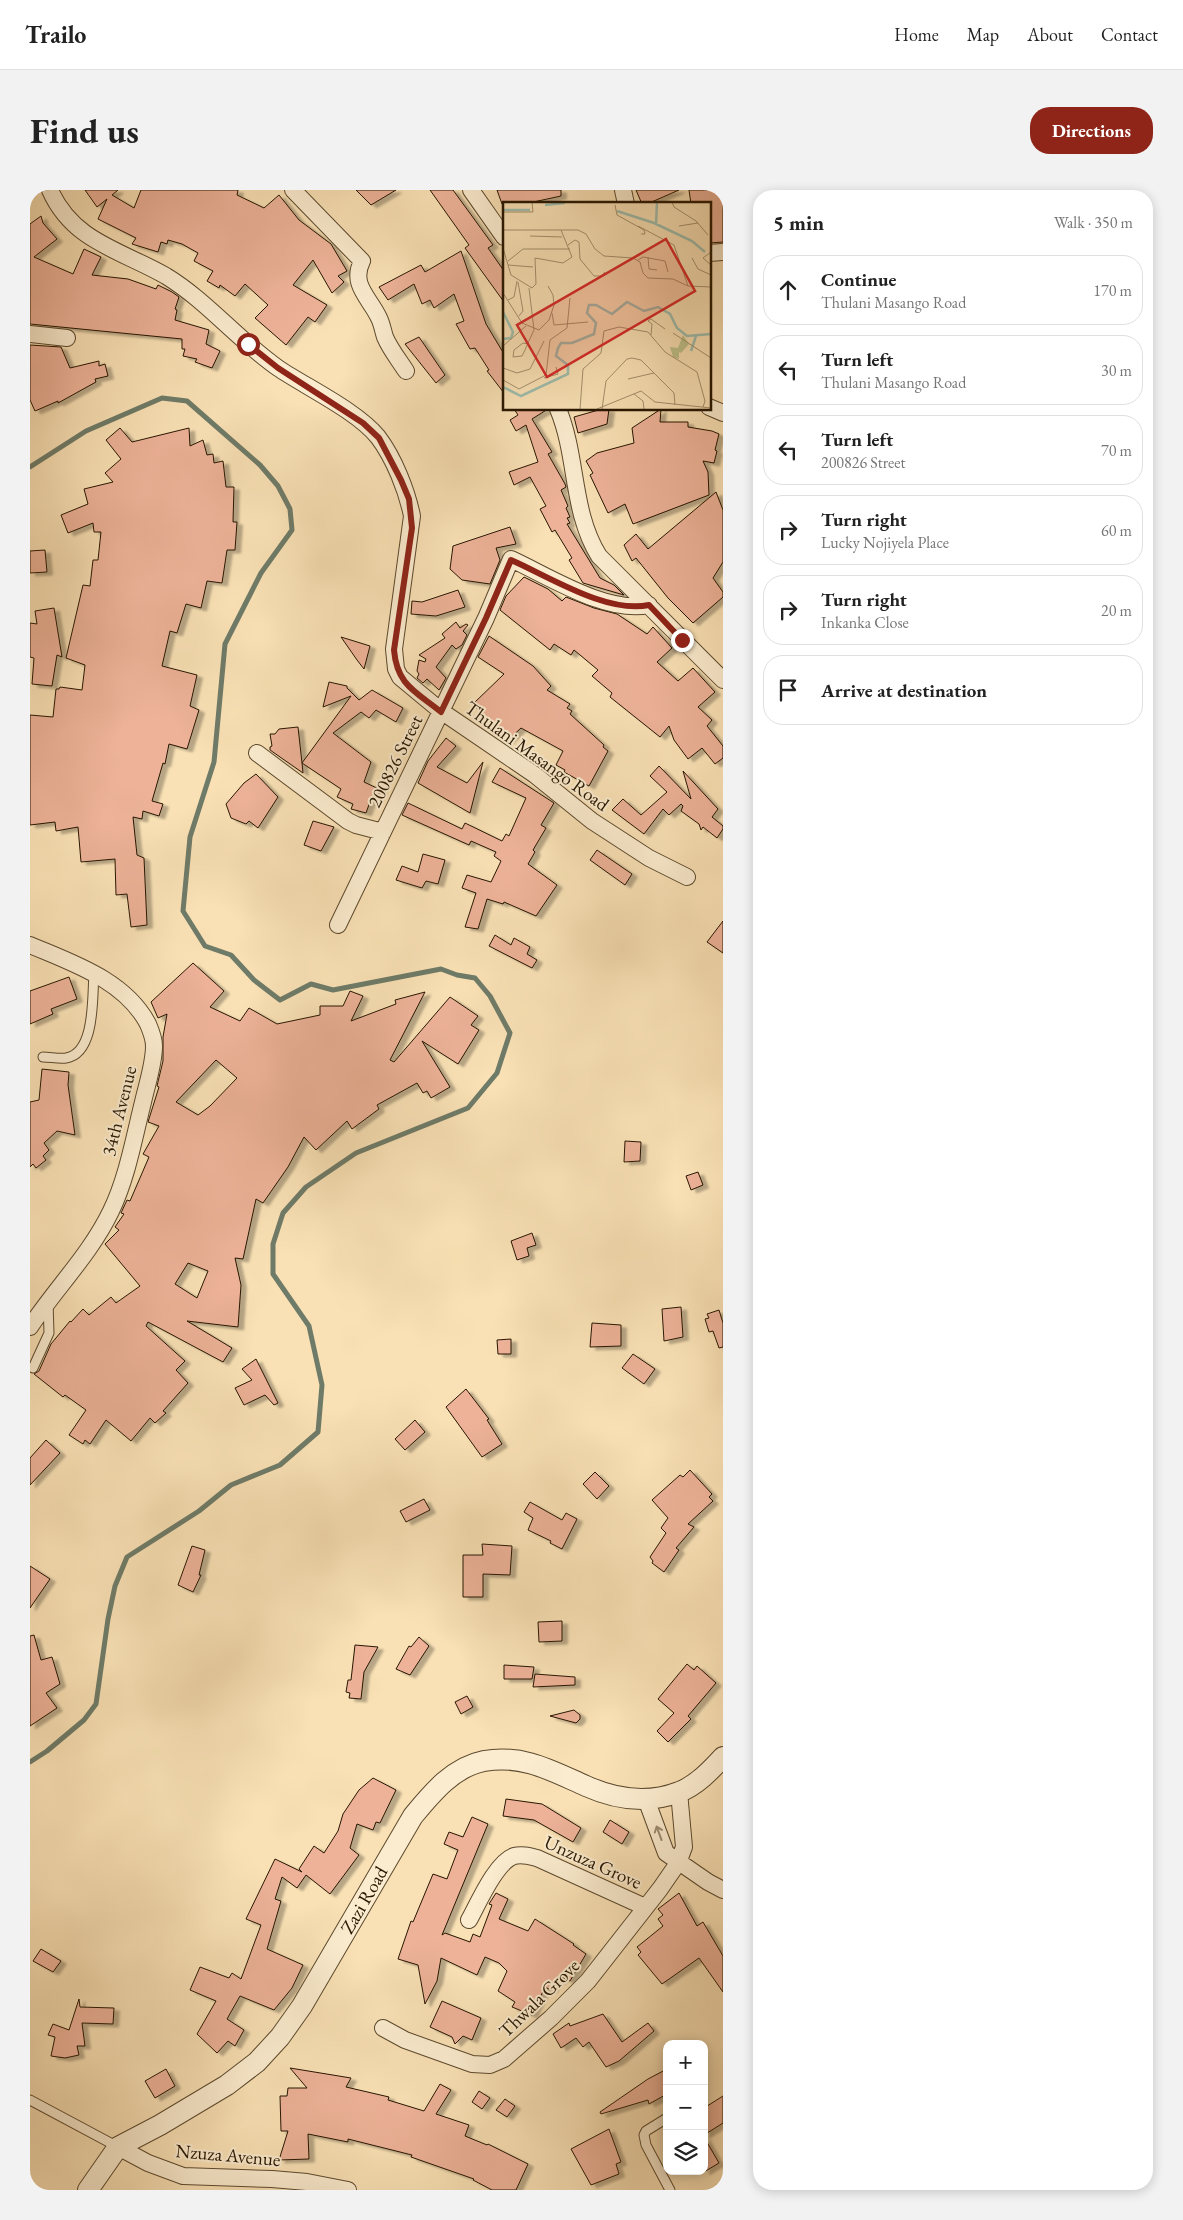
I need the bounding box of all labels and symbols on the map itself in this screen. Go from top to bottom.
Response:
inset map [503,202,710,410]
route start [237,333,260,356]
route end [671,629,694,652]
street label: Thulani Masango Road [460,695,614,817]
street label: 200826 Street [362,710,428,812]
street label: 34th Avenue [96,1063,142,1159]
one-way arrow [654,1826,663,1841]
street label: Unzuza Grove [540,1829,646,1895]
street label: Zazi Road [335,1861,394,1938]
street label: Thwala Grove [493,1953,585,2043]
street label: Nzuza Avenue [174,2138,282,2172]

